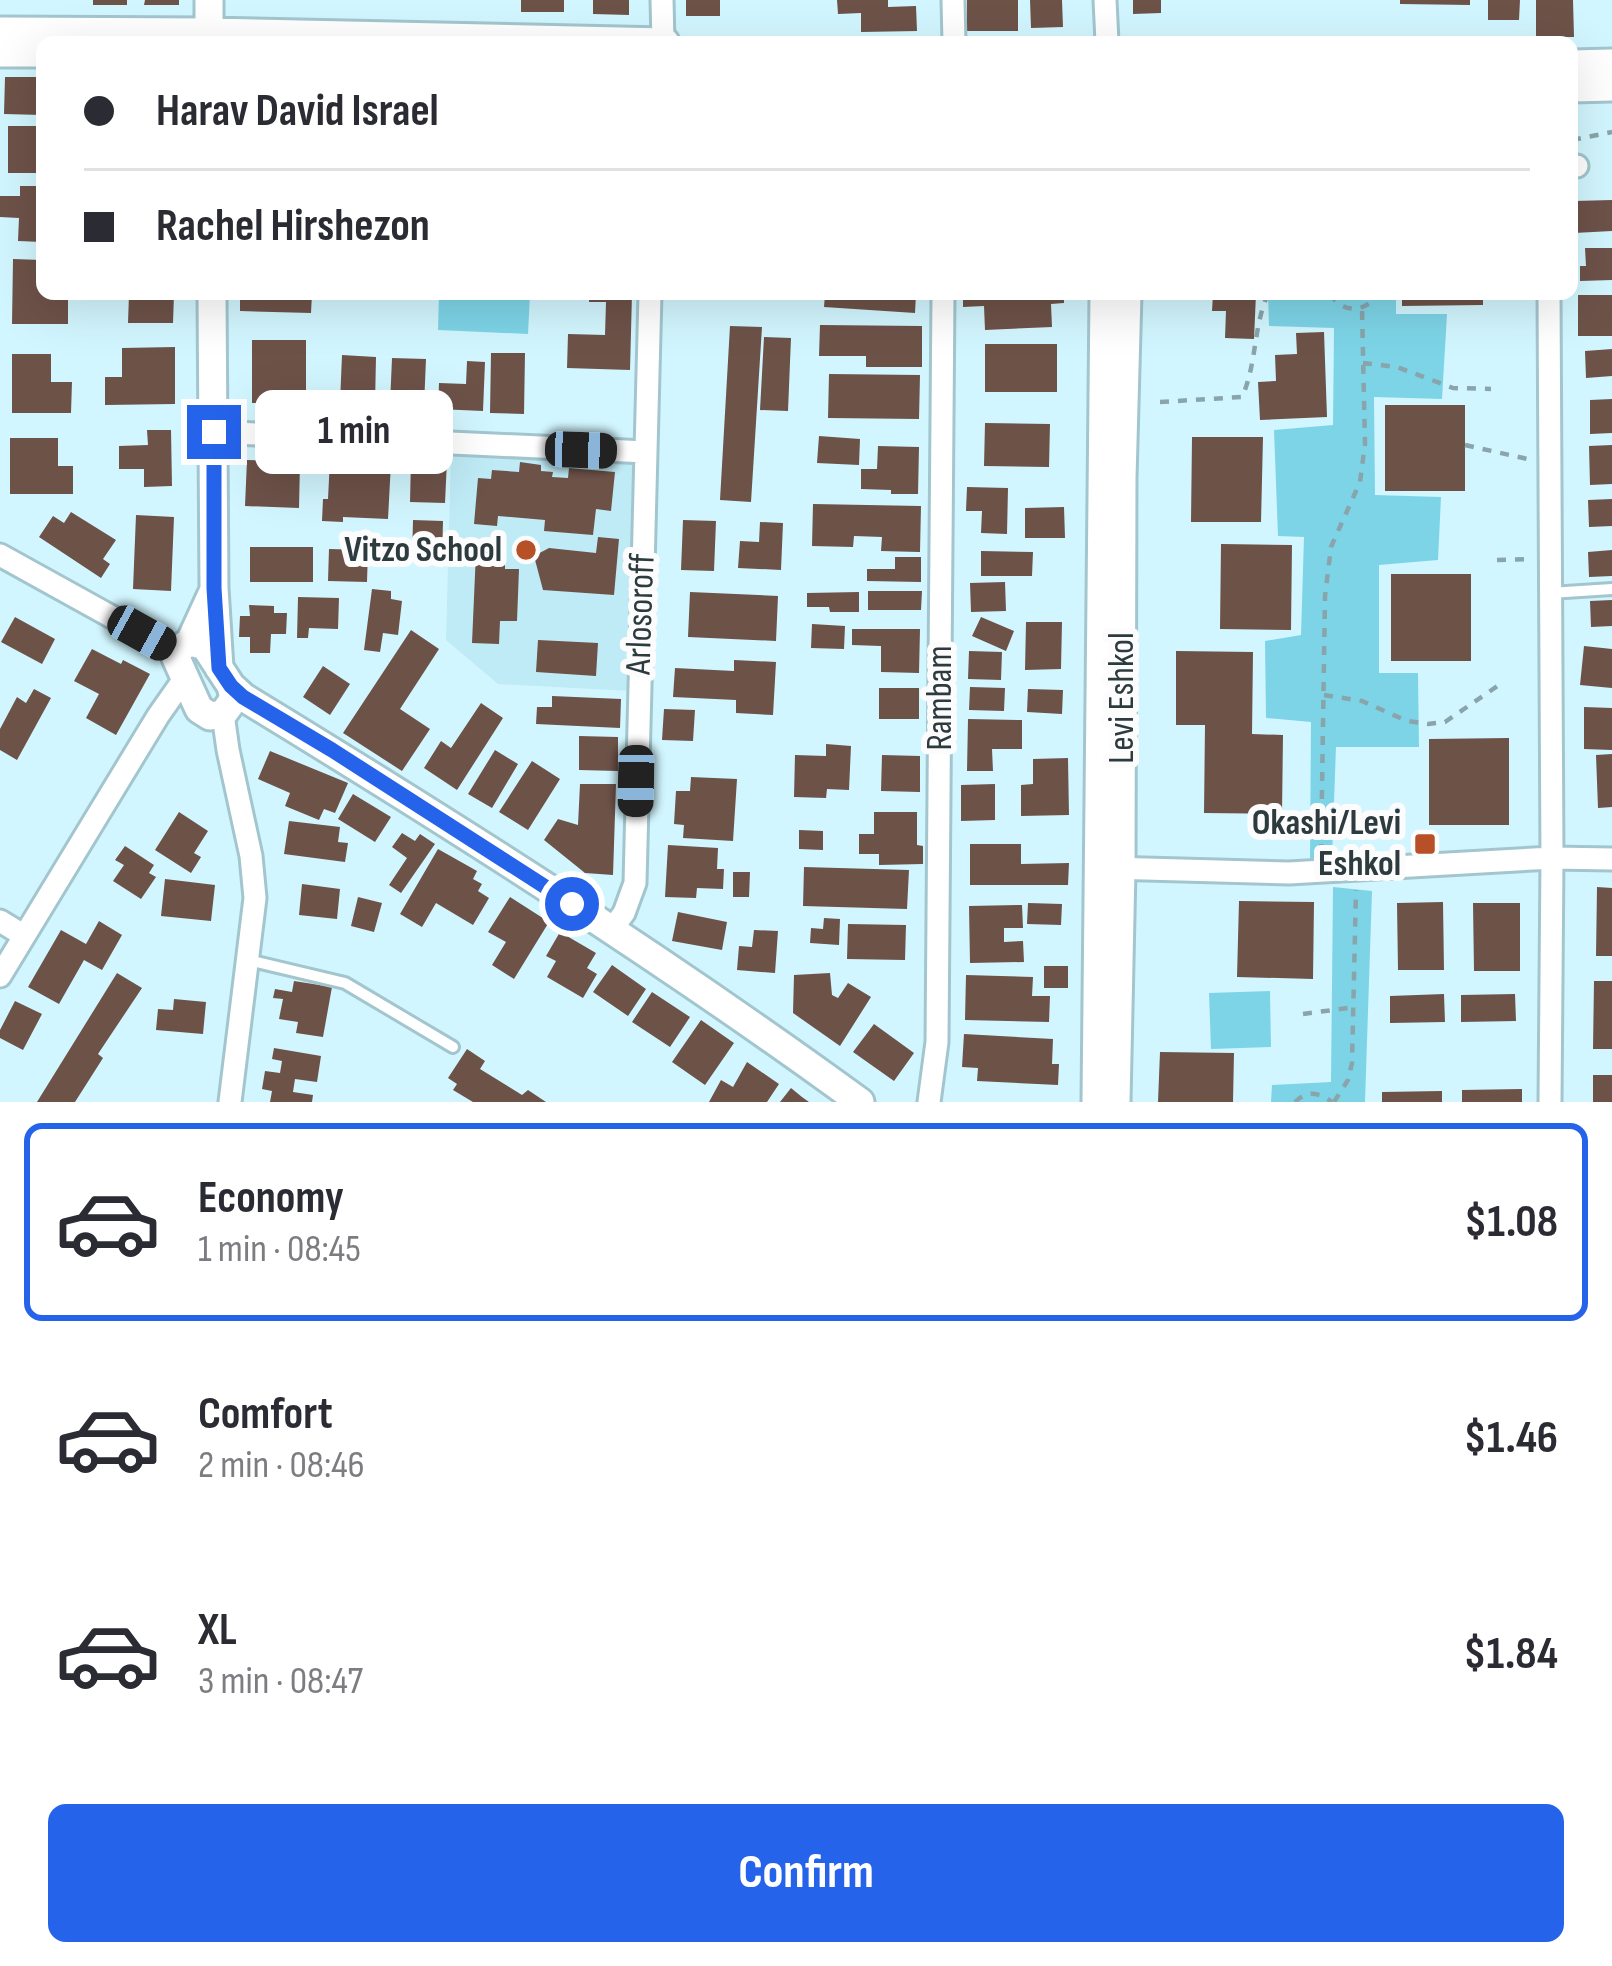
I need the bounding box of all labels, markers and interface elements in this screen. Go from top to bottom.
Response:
text: Harav David Israel [156,84,439,139]
text: Rachel Hirshezon [156,199,430,254]
callout: 1 min [256,390,454,474]
route end [187,405,241,459]
text: 1 min [318,408,390,455]
car [544,431,618,469]
place label: Vitzo School [344,529,502,572]
marker: Vitzo School [513,537,539,563]
street label: Arlosoroff [617,552,665,676]
car [102,600,182,666]
street label: Levi Eshkol [1101,632,1144,764]
street label: Rambam [919,645,962,751]
car [617,745,655,817]
place label: Okashi/Levi Eshkol [1252,802,1401,886]
marker: Okashi/Levi Eshkol [1412,831,1438,857]
route start [545,877,599,931]
icon: car [54,1168,162,1276]
text: Economy [198,1171,344,1226]
text: $1.08 [1464,1195,1558,1250]
text: 1 min · 08:45 [198,1226,361,1273]
icon: car [54,1384,162,1492]
text: Comfort [198,1387,333,1442]
text: $1.46 [1464,1411,1558,1466]
text: 2 min · 08:46 [198,1442,365,1489]
icon: car [54,1600,162,1708]
text: XL [198,1603,237,1658]
text: $1.84 [1463,1627,1558,1682]
text: 3 min · 08:47 [198,1658,363,1705]
button: Confirm [48,1804,1564,1942]

